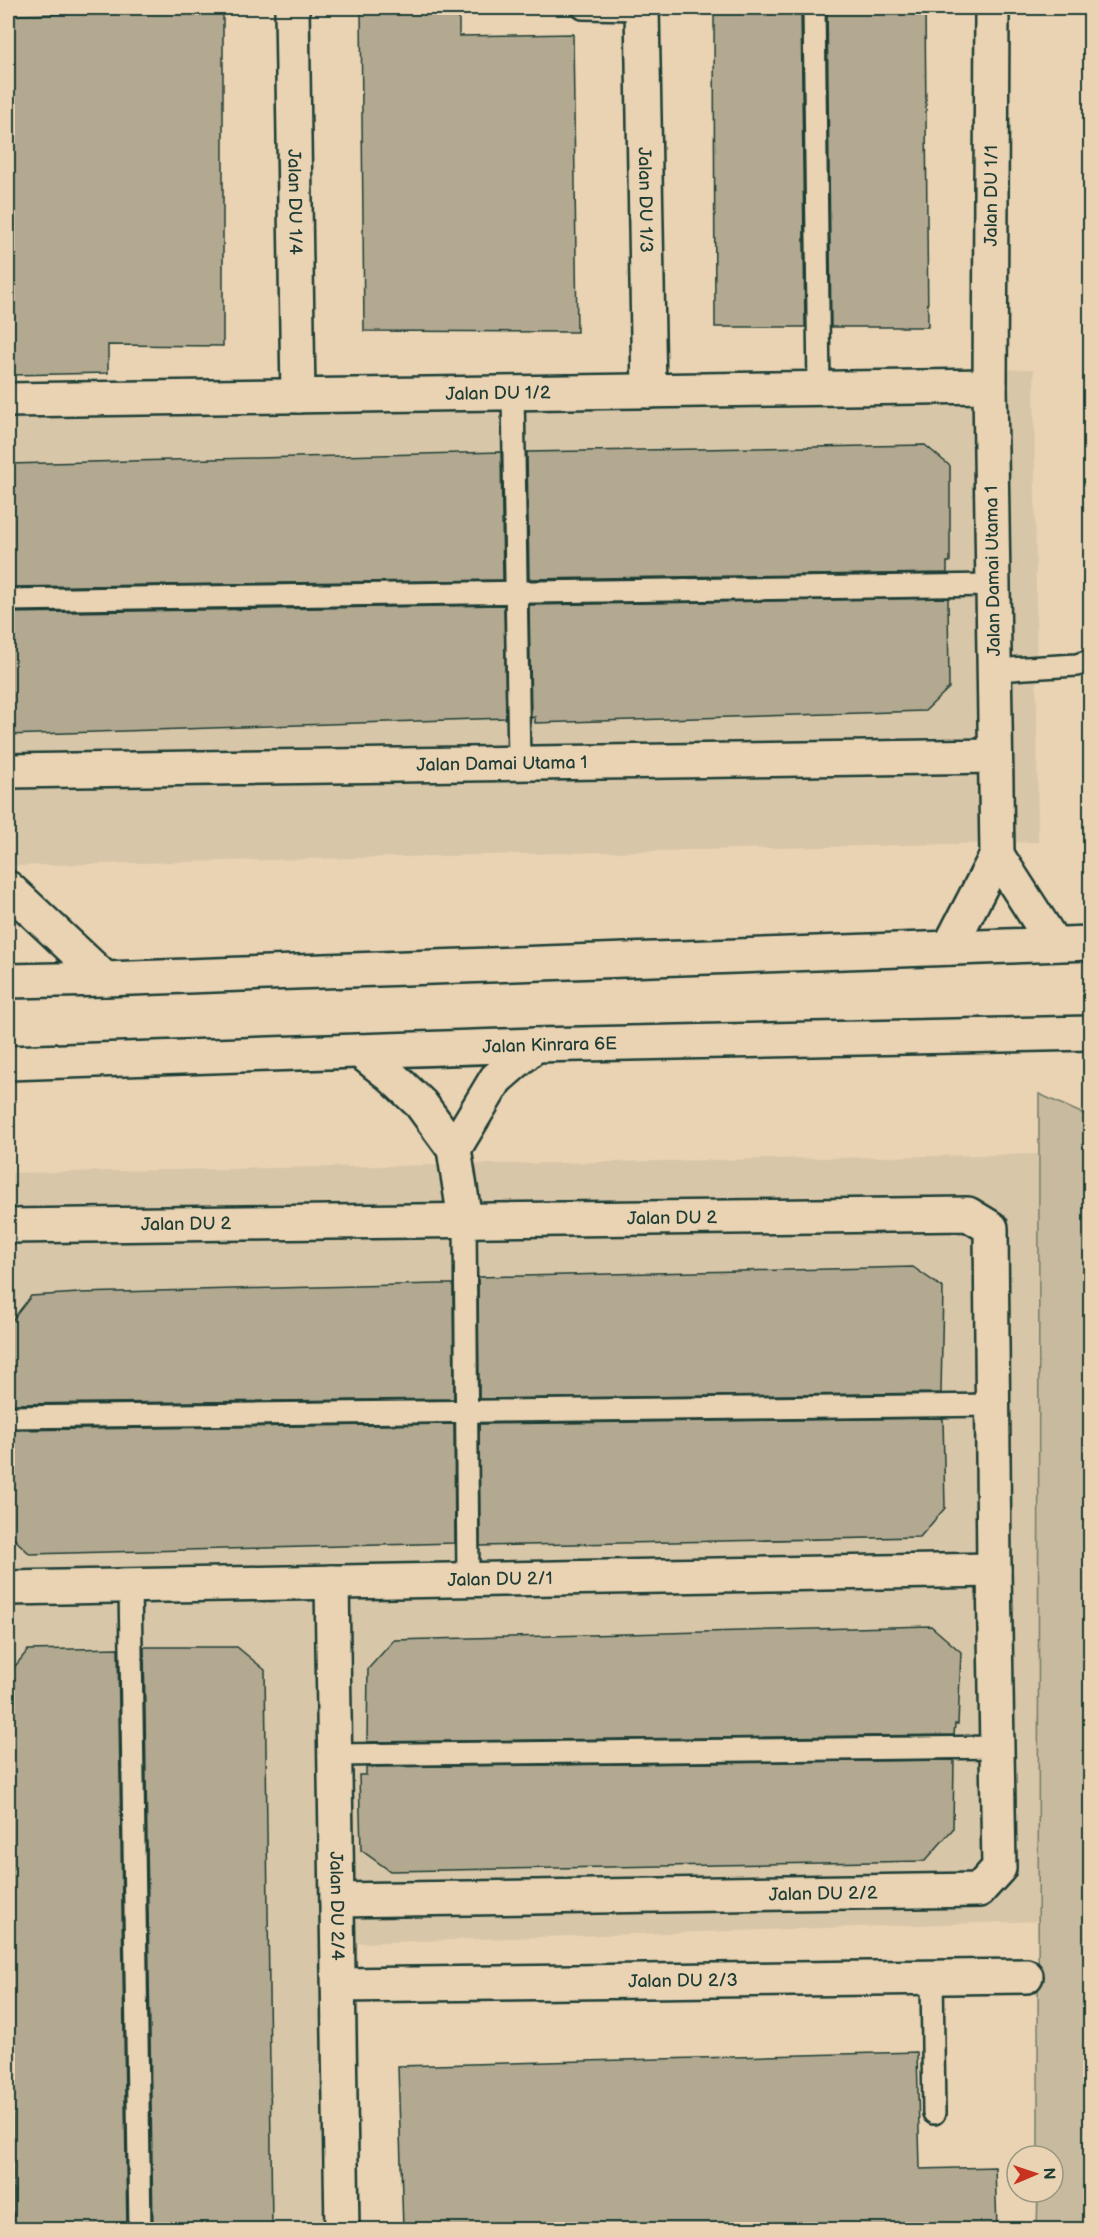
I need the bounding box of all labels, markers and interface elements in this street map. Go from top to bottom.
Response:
street label: Jalan DU 1/1 [980,145,1002,247]
street label: Jalan DU 1/3 [634,147,657,253]
street label: Jalan DU 1/4 [284,149,306,255]
street label: Jalan DU 1/2 [445,382,551,404]
street label: Jalan Damai Utama 1 [981,485,1005,657]
street label: Jalan Damai Utama 1 [416,752,588,775]
street label: Jalan Kinrara 6E [482,1033,617,1057]
street label: Jalan DU 2 [627,1207,718,1229]
street label: Jalan DU 2 [141,1213,232,1235]
street label: Jalan DU 2/1 [447,1568,553,1590]
street label: Jalan DU 2/4 [326,1851,348,1961]
street label: Jalan DU 2/2 [768,1883,878,1905]
street label: Jalan DU 2/3 [628,1969,738,1992]
north arrow [1005,2144,1065,2204]
text: N [1039,2167,1058,2180]

